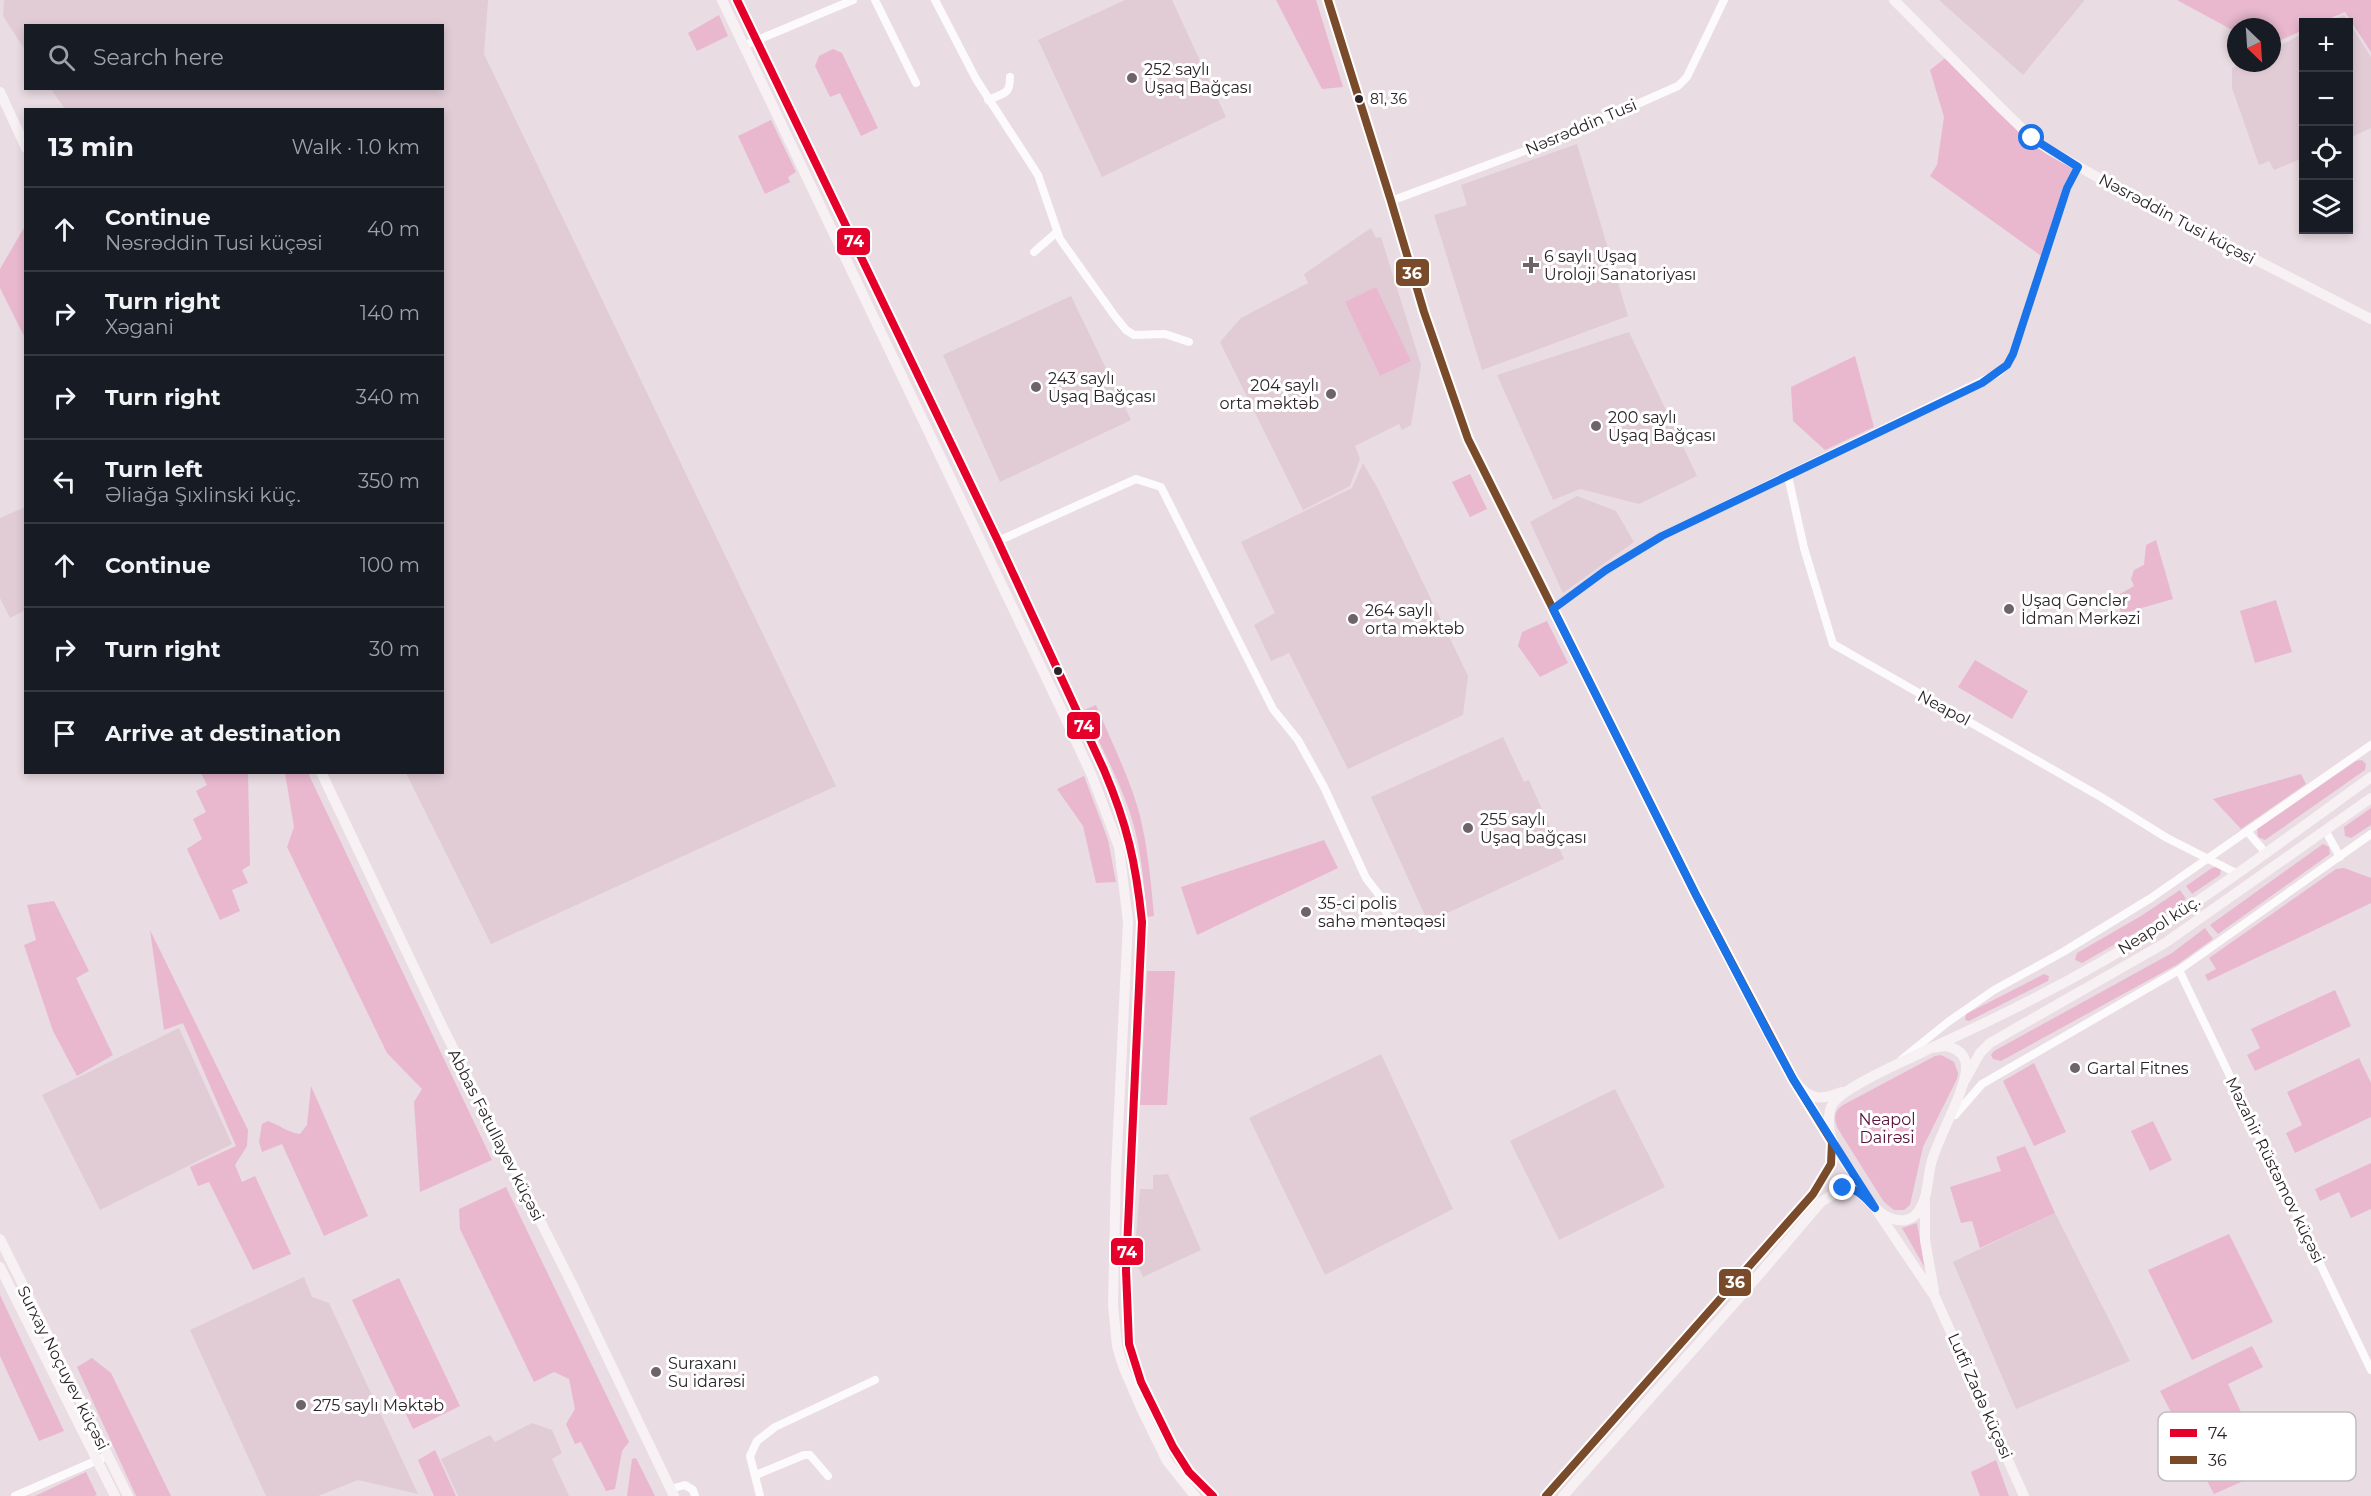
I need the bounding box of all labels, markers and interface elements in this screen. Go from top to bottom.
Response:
north arrow [2227,18,2281,72]
map controls [2299,18,2353,234]
button: + [2299,18,2353,72]
search box [24,24,444,90]
icon: search [45,41,78,74]
text: Search here [93,44,224,71]
place label: 252 saylı Uşaq Bağçası [1144,60,1252,97]
marker: 252 saylı Uşaq Bağçası [1125,71,1139,85]
button: − [2299,72,2353,126]
place label: 81, 36 [1370,90,1408,108]
marker: 81, 36 [1353,93,1365,105]
street label: Nəsrəddin Tusi [1522,95,1640,159]
route start [2018,124,2044,150]
button: locate [2299,126,2353,180]
text: 13 min [48,131,134,163]
text: Walk · 1.0 km [291,135,420,159]
street label: Nəsrəddin Tusi küçəsi [2096,170,2258,268]
button: layers [2299,180,2353,234]
text: Continue [105,204,211,231]
icon: ahead [48,213,81,246]
text: 40 m [367,217,420,241]
line badge: 74 [836,227,871,256]
text: Nəsrəddin Tusi küçəsi [105,231,323,255]
text: 74 [844,232,864,251]
place label: 6 saylı Uşaq Uroloji Sanatoriyası [1544,247,1696,284]
marker: 6 saylı Uşaq Uroloji Sanatoriyası [1522,256,1540,274]
line badge: 36 [1395,258,1430,287]
text: 36 [1401,264,1422,283]
text: Turn right [105,288,220,315]
icon: right [48,297,81,330]
text: 140 m [360,301,420,325]
text: Xəgani [105,315,174,339]
place label: 243 saylı Uşaq Bağçası [1048,369,1156,406]
place label: 204 saylı orta məktəb [1220,376,1319,413]
marker: 243 saylı Uşaq Bağçası [1029,380,1043,394]
icon: right [48,381,81,414]
text: Turn right [105,384,220,411]
text: 340 m [356,385,420,409]
marker: 204 saylı orta məktəb [1324,387,1338,401]
place label: 200 saylı Uşaq Bağçası [1608,408,1716,445]
marker: 200 saylı Uşaq Bağçası [1589,419,1603,433]
text: Turn left [105,456,203,483]
icon: left [48,465,81,498]
text: 350 m [358,469,420,493]
text: Əliağa Şıxlinski küç. [105,483,301,507]
icon: ahead [48,549,81,582]
text: Continue [105,552,211,579]
text: 100 m [360,553,420,577]
place label: Uşaq Gənclər İdman Mərkəzi [2021,591,2141,628]
place label: 264 saylı orta məktəb [1365,601,1465,638]
marker: Uşaq Gənclər İdman Mərkəzi [2002,602,2016,616]
marker: 264 saylı orta məktəb [1346,612,1360,626]
icon: right [48,633,81,666]
text: Turn right [105,636,220,663]
text: 30 m [369,637,420,661]
unlabelled marker [1052,665,1064,677]
street label: Neapol [1914,686,1974,730]
line badge: 74 [1066,711,1101,740]
icon: arrive [48,717,81,750]
text: 74 [1074,717,1094,736]
text: Arrive at destination [105,720,341,747]
place label: 255 saylı Uşaq bağçası [1480,810,1587,847]
marker: 255 saylı Uşaq bağçası [1461,821,1475,835]
street label: Neapol küç. [2114,891,2204,959]
place label: 35-ci polis sahə məntəqəsi [1318,894,1446,931]
marker: 35-ci polis sahə məntəqəsi [1299,905,1313,919]
street label: Abbas Fətullayev küçəsi [444,1046,548,1224]
place label: Gartal Fitnes [2087,1059,2189,1078]
marker: Gartal Fitnes [2068,1061,2082,1075]
street label: Məzahir Rüstəmov küçəsi [2222,1074,2328,1266]
park label: Neapol Dairəsi [1858,1110,1916,1147]
route end [1829,1174,1855,1200]
line badge: 74 [1110,1237,1144,1266]
text: 74 [1117,1243,1137,1262]
line badge: 36 [1718,1268,1752,1297]
text: 36 [1724,1273,1745,1292]
street label: Surxay Noçuyev küçəsi [13,1283,113,1453]
street label: Lutfi Zadə küçəsi [1944,1330,2016,1462]
place label: Suraxanı Su idarəsi [668,1354,745,1391]
marker: Suraxanı Su idarəsi [649,1365,663,1379]
place label: 275 saylı Məktəb [313,1396,444,1415]
marker: 275 saylı Məktəb [294,1398,308,1412]
legend [2158,1412,2356,1481]
text: 74 [2208,1424,2227,1443]
text: 36 [2208,1451,2227,1470]

